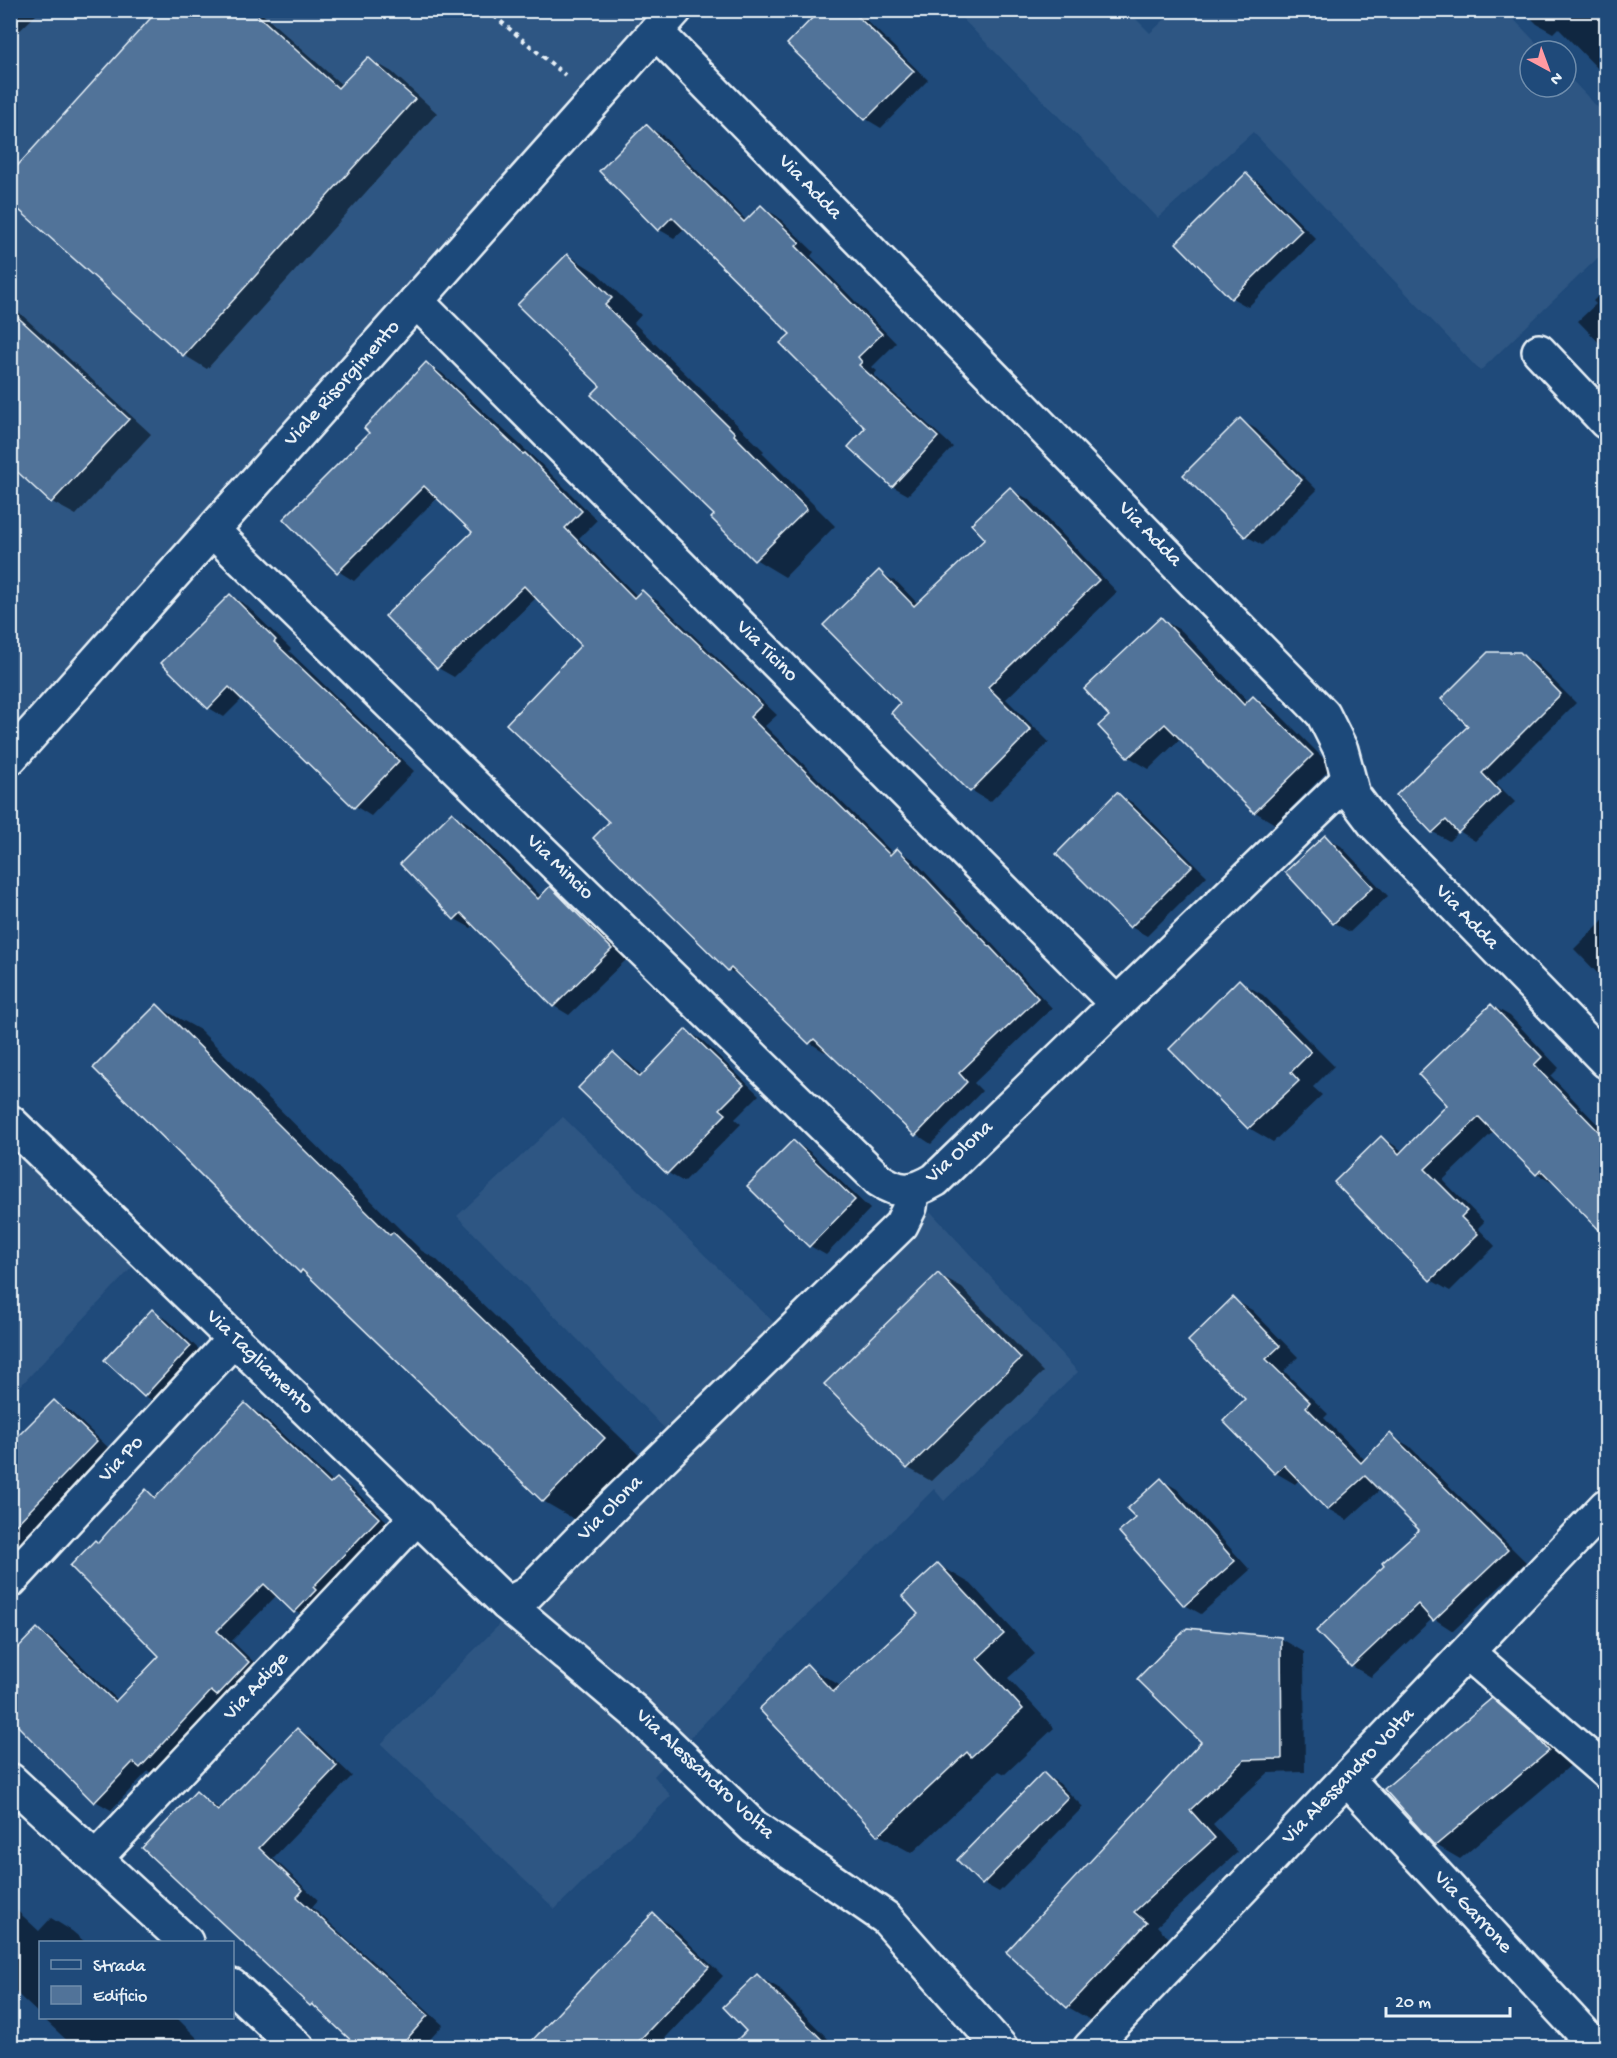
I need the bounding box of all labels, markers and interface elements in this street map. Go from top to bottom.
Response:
north arrow [1518,39,1578,99]
text: N [1545,67,1566,89]
street label: Via Adda [771,149,847,227]
street label: Viale Risorgimento [279,316,406,453]
street label: Via Adda [1111,496,1187,574]
street label: Via Ticino [729,615,803,689]
street label: Via Mincio [519,829,598,906]
street label: Via Adda [1428,879,1504,957]
street label: Via Olona [920,1115,1000,1191]
street label: Via Tagliamento [199,1304,318,1421]
street label: Via Po [93,1431,150,1489]
street label: Via Olona [572,1470,650,1548]
street label: Via Adige [218,1647,296,1727]
street label: Via Alessandro Volta [1276,1702,1422,1851]
street label: Via Alessandro Volta [629,1704,780,1847]
street label: Via Garrone [1427,1866,1518,1961]
legend [39,1941,234,2019]
text: Strada [93,1957,147,1978]
scale bar [1386,1980,1510,2018]
text: Edificio [93,1987,147,2008]
text: 20 m [1395,1993,1431,2014]

